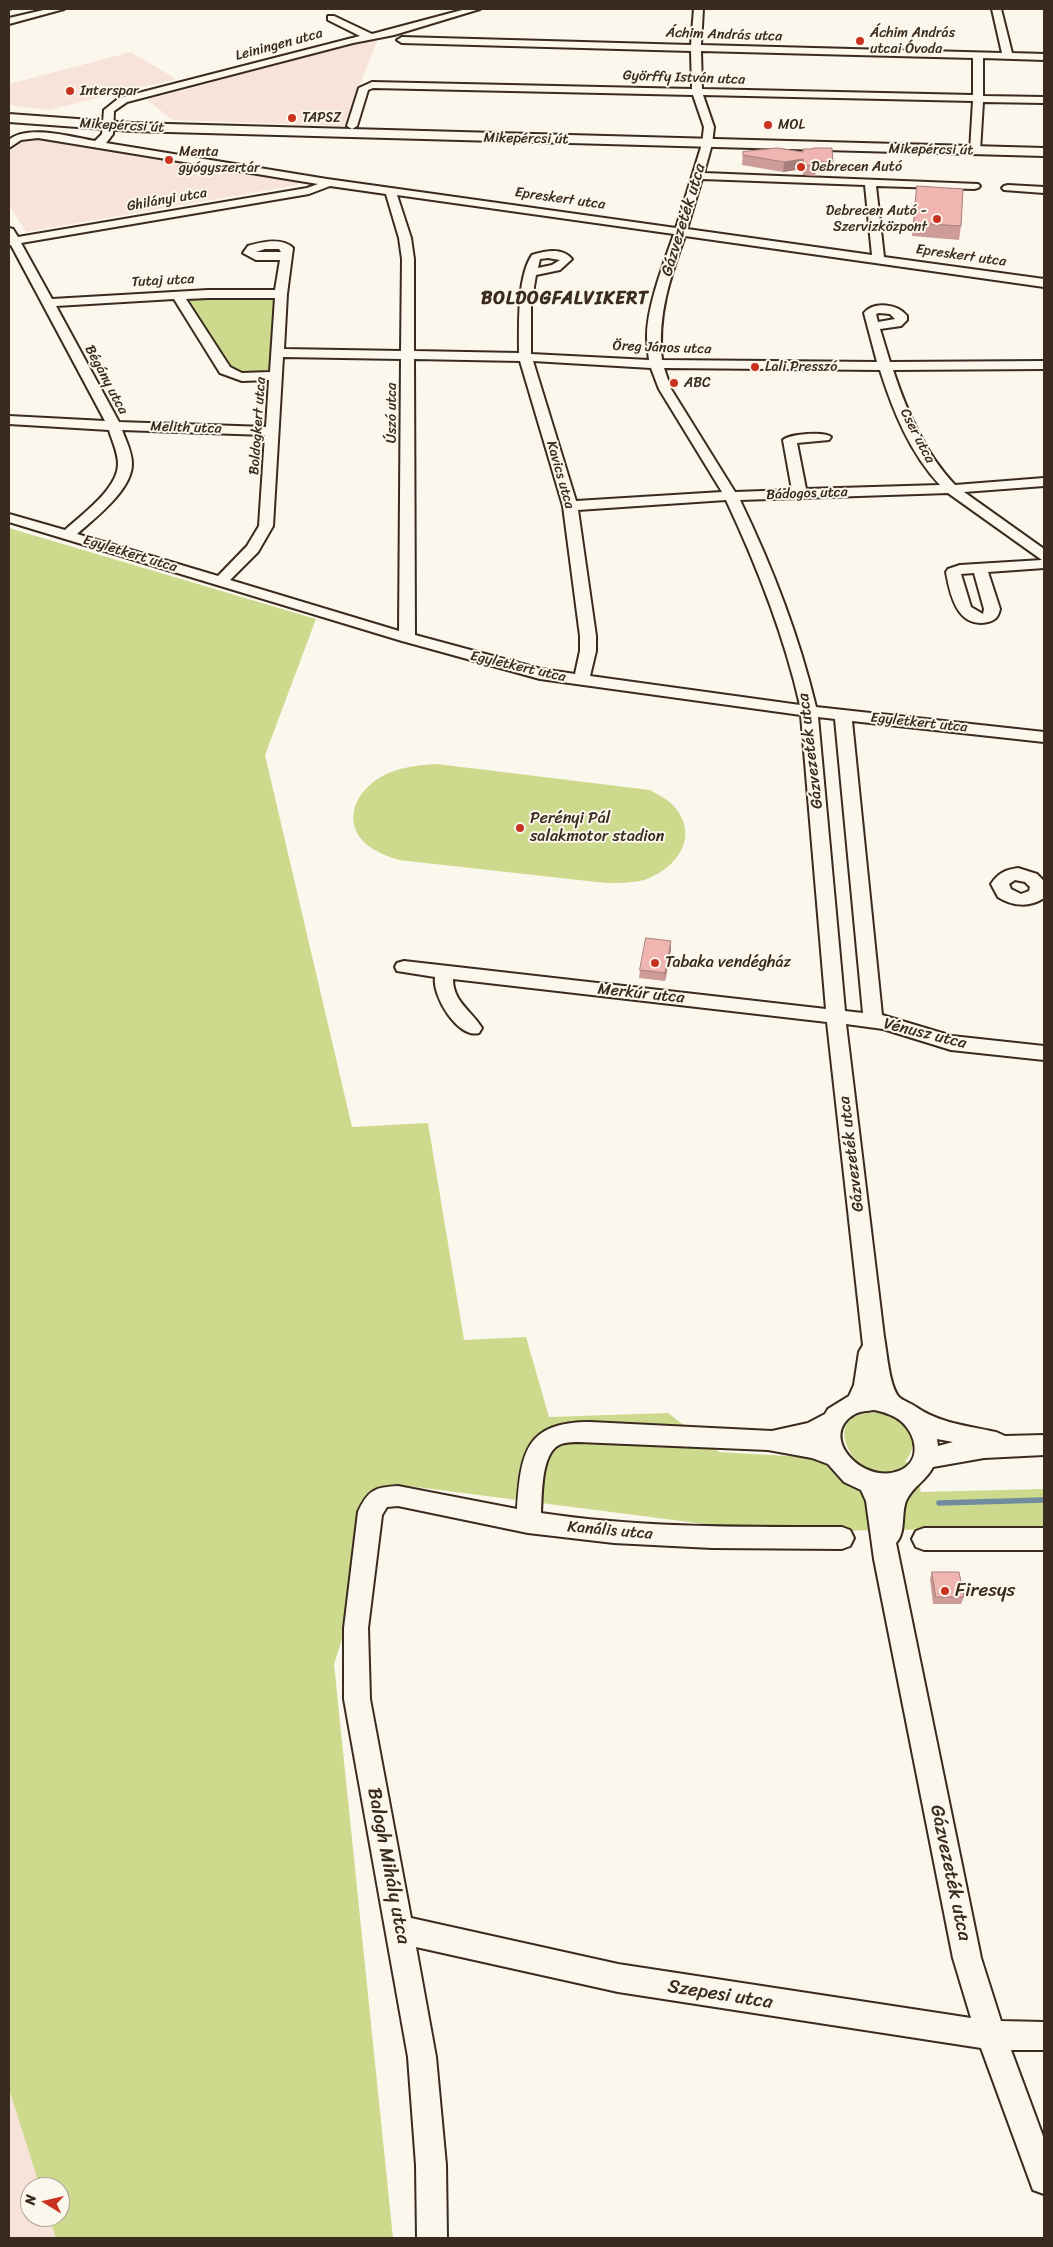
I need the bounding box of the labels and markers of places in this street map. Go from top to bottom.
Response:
place label: Áchim András utcai Óvoda [870,25,955,58]
marker: Áchim András utcai Óvoda [854,35,866,47]
place label: Interspar [80,83,139,99]
marker: Interspar [64,85,76,97]
place label: TAPSZ [302,110,341,126]
marker: TAPSZ [286,112,298,124]
place label: MOL [778,117,805,133]
marker: MOL [762,119,774,131]
place label: Menta gyógyszertár [179,144,260,176]
marker: Menta gyógyszertár [163,154,175,166]
place label: Debrecen Autó [811,159,902,175]
marker: Debrecen Autó [795,161,807,173]
place label: Debrecen Autó - Szervizközpont [826,203,927,236]
marker: Debrecen Autó - Szervizközpont [931,213,943,225]
place label: Lali Presszó [765,359,837,375]
marker: Lali Presszó [749,361,761,373]
place label: ABC [684,375,711,391]
marker: ABC [668,377,680,389]
place label: Perényi Pál salakmotor stadion [530,809,664,847]
marker: Perényi Pál salakmotor stadion [514,822,526,834]
place label: Tabaka vendégház [665,953,791,973]
marker: Tabaka vendégház [649,957,661,969]
place label: Firesys [955,1580,1015,1602]
marker: Firesys [939,1585,951,1597]

